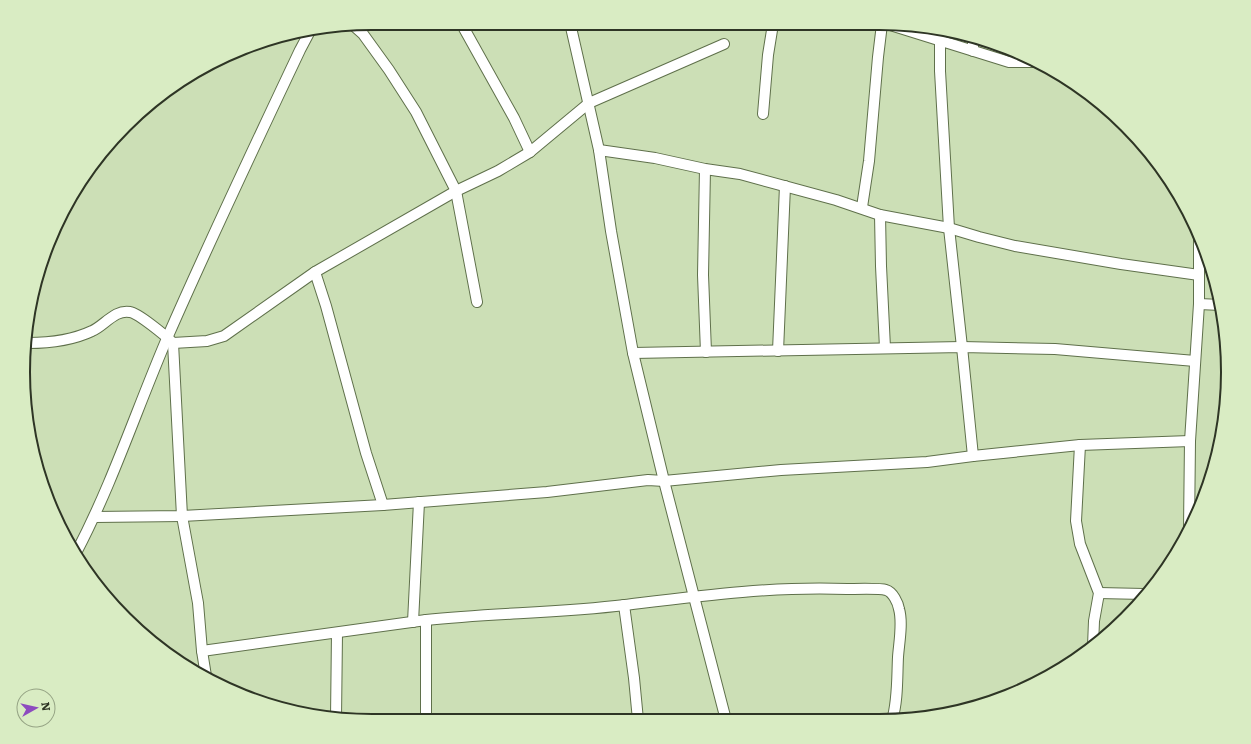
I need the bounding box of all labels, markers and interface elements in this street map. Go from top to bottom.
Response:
north arrow [16,688,56,728]
text: N [38,701,55,712]

